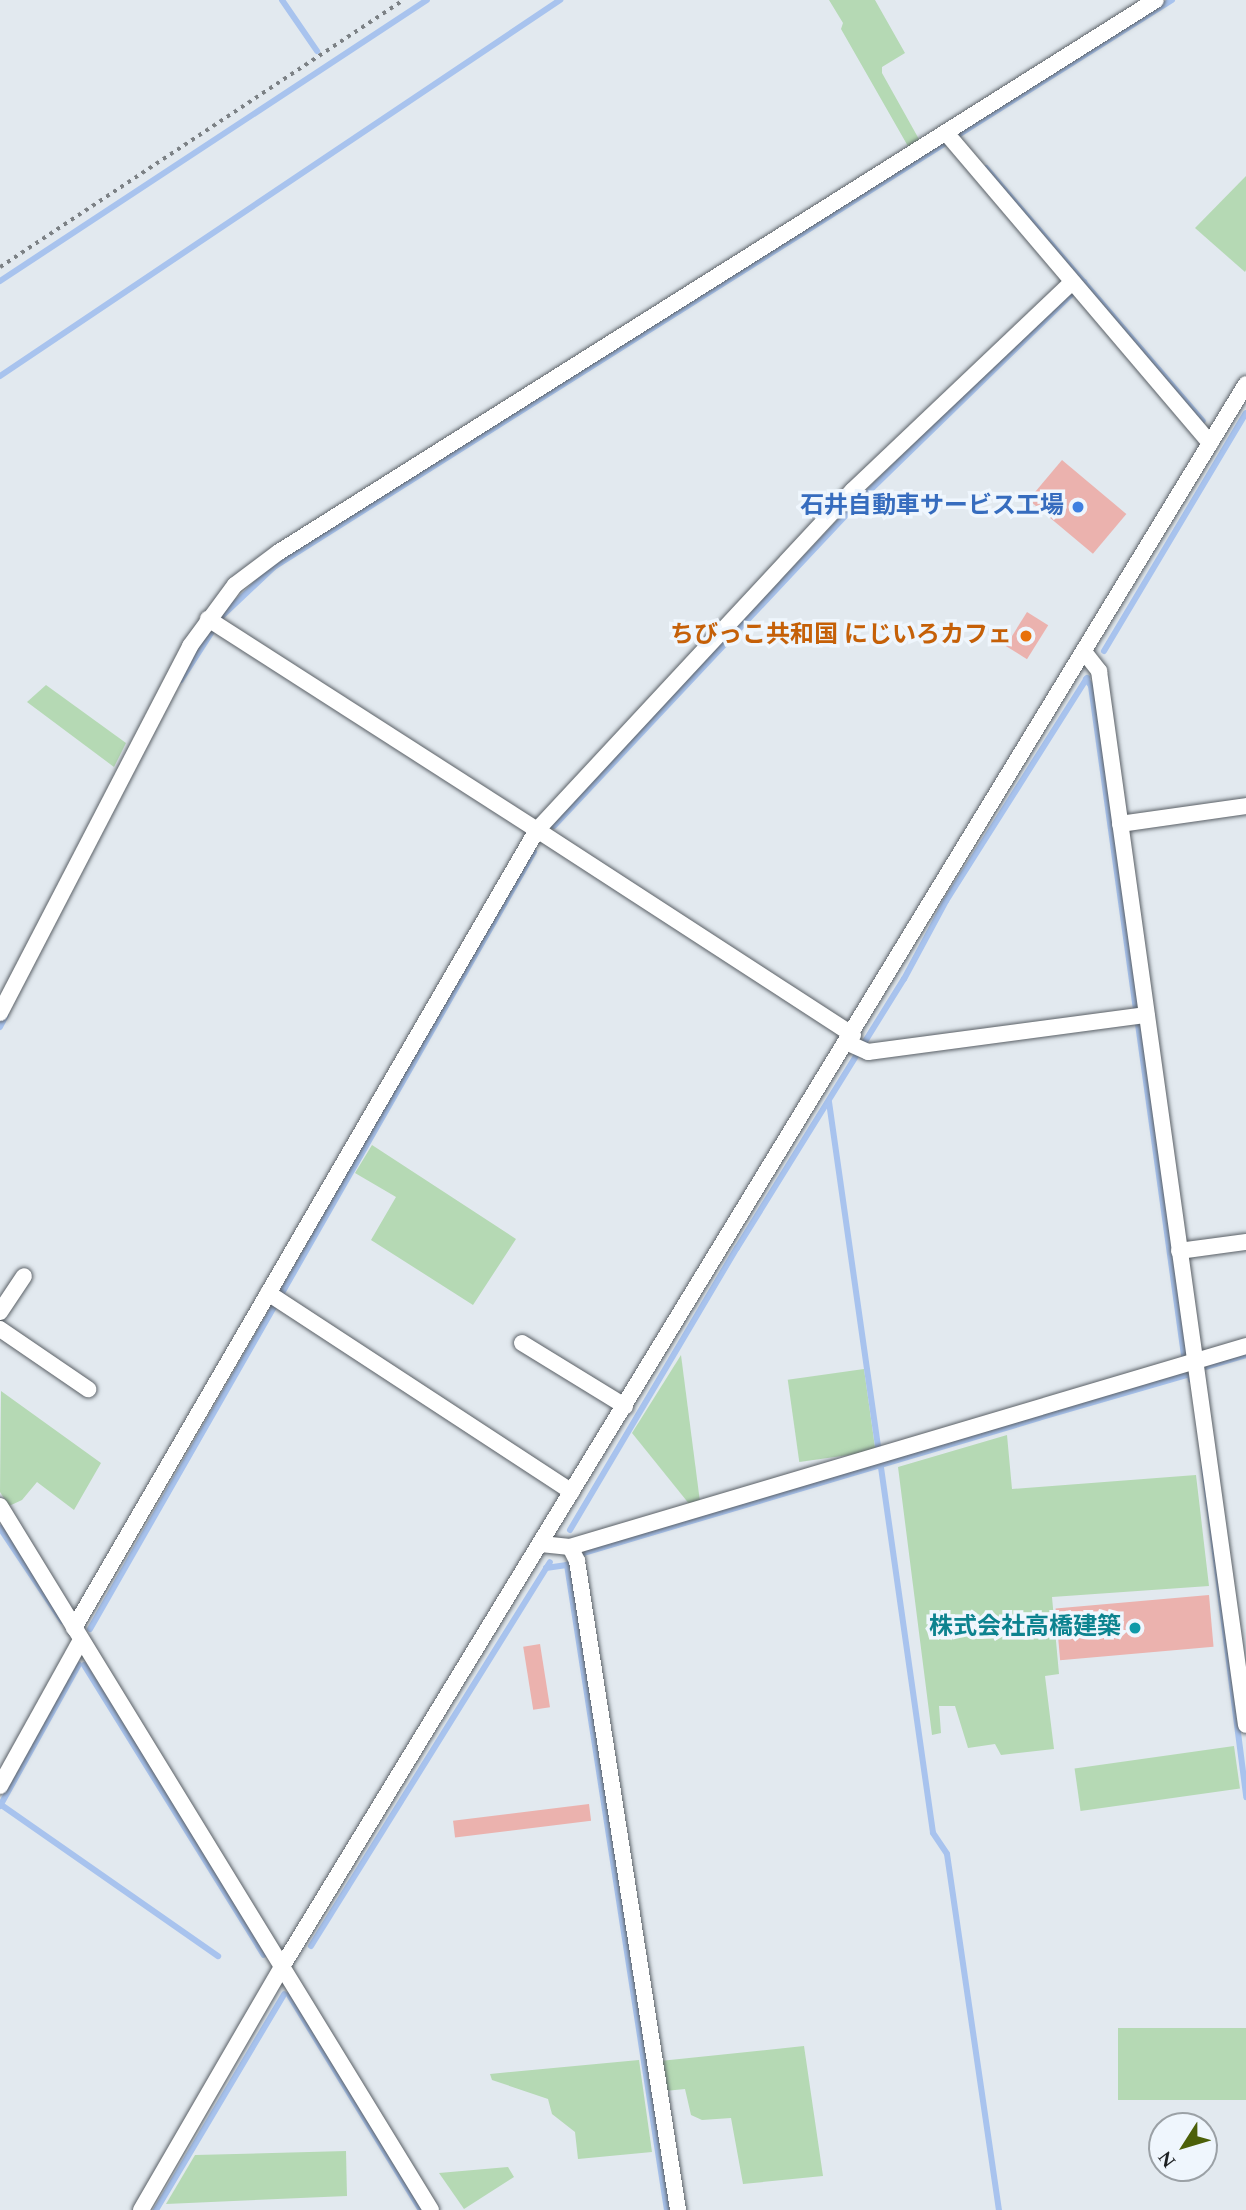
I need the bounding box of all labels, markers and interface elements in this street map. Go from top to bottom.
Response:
place label: 石井自動車サービス工場 [800,493,1064,521]
marker: 石井自動車サービス工場 [1070,499,1086,515]
place label: ちびっこ共和国 にじいろカフェ [670,622,1012,650]
marker: ちびっこ共和国 にじいろカフェ [1018,628,1034,644]
place label: 株式会社高橋建築 [929,1614,1121,1642]
marker: 株式会社高橋建築 [1127,1620,1143,1636]
north arrow [1148,2112,1218,2182]
text: N [1151,2144,1184,2174]

